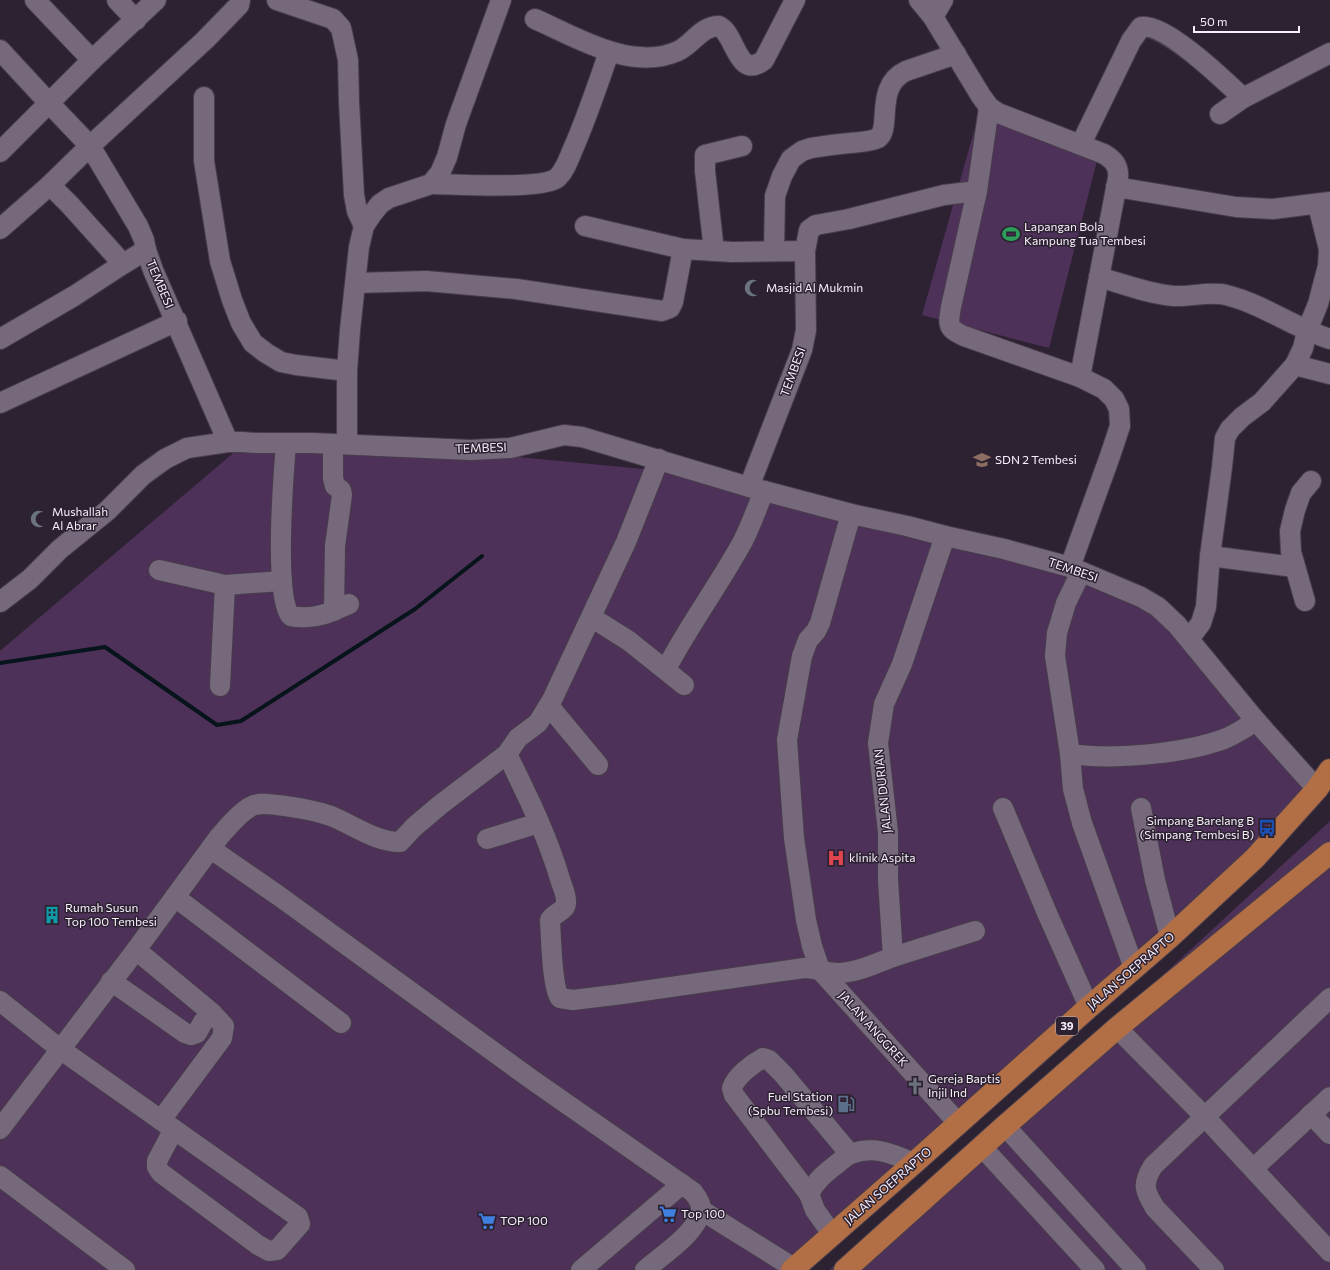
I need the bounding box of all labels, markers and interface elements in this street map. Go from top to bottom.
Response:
scale bar [1194,8,1299,34]
text: 50 m [1200,14,1228,28]
place label: Lapangan Bola Kampung Tua Tembesi [1024,219,1146,247]
sports icon: Lapangan Bola Kampung Tua Tembesi [1001,224,1021,244]
street label: TEMBESI [144,257,177,310]
mosque icon: Masjid Al Mukmin [743,278,763,298]
place label: Masjid Al Mukmin [766,280,863,294]
street label: TEMBESI [777,345,807,398]
street label: TEMBESI [455,439,507,455]
school or university icon: SDN 2 Tembesi [972,450,992,470]
place label: SDN 2 Tembesi [995,452,1077,466]
place label: Mushallah Al Abrar [52,504,108,532]
mosque icon: Mushallah Al Abrar [29,509,49,529]
street label: TEMBESI [1047,554,1100,584]
street label: JALAN DURIAN [871,748,894,834]
place label: Simpang Barelang B (Simpang Tembesi B) [1140,813,1254,841]
bus stop icon: Simpang Barelang B (Simpang Tembesi B) [1257,818,1277,838]
hospital icon: klinik Aspita [826,848,846,868]
place label: klinik Aspita [849,850,916,864]
place label: Rumah Susun Top 100 Tembesi [65,900,157,928]
building icon: Rumah Susun Top 100 Tembesi [42,905,62,925]
street label: JALAN SOEPRAPTO [1084,929,1178,1013]
street label: JALAN ANGGREK [836,988,911,1070]
road number: 39 [1056,1017,1078,1035]
place label: Gereja Baptis Injil Ind [928,1071,1000,1099]
church icon: Gereja Baptis Injil Ind [905,1076,925,1096]
place label: Fuel Station (Spbu Tembesi) [748,1089,833,1117]
fuel station icon: Fuel Station (Spbu Tembesi) [836,1094,856,1114]
street label: JALAN SOEPRAPTO [841,1144,935,1228]
supermarket icon: Top 100 [658,1204,678,1224]
place label: Top 100 [681,1206,725,1220]
supermarket icon: TOP 100 [477,1211,497,1231]
place label: TOP 100 [500,1213,548,1227]

